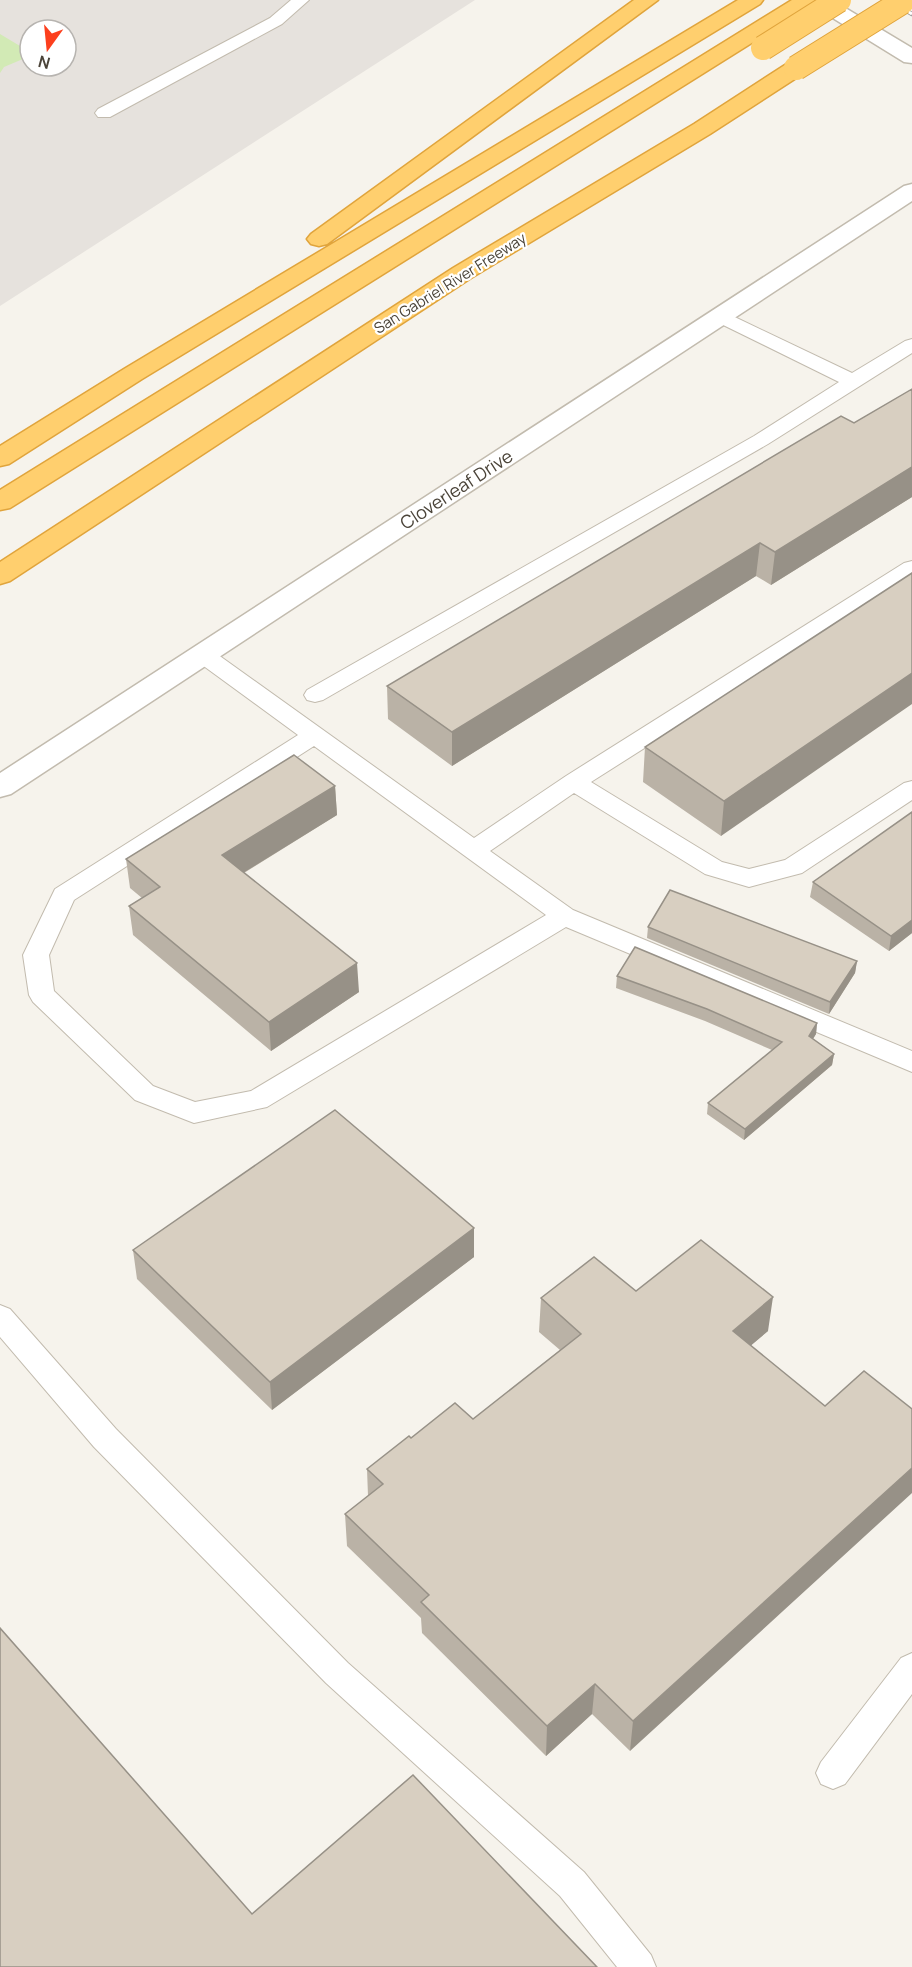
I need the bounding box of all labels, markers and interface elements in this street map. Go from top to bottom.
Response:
north arrow [18,18,78,78]
text: N [36,50,53,75]
street label: San Gabriel River Freeway [370,227,530,338]
street label: Cloverleaf Drive [395,444,517,534]

